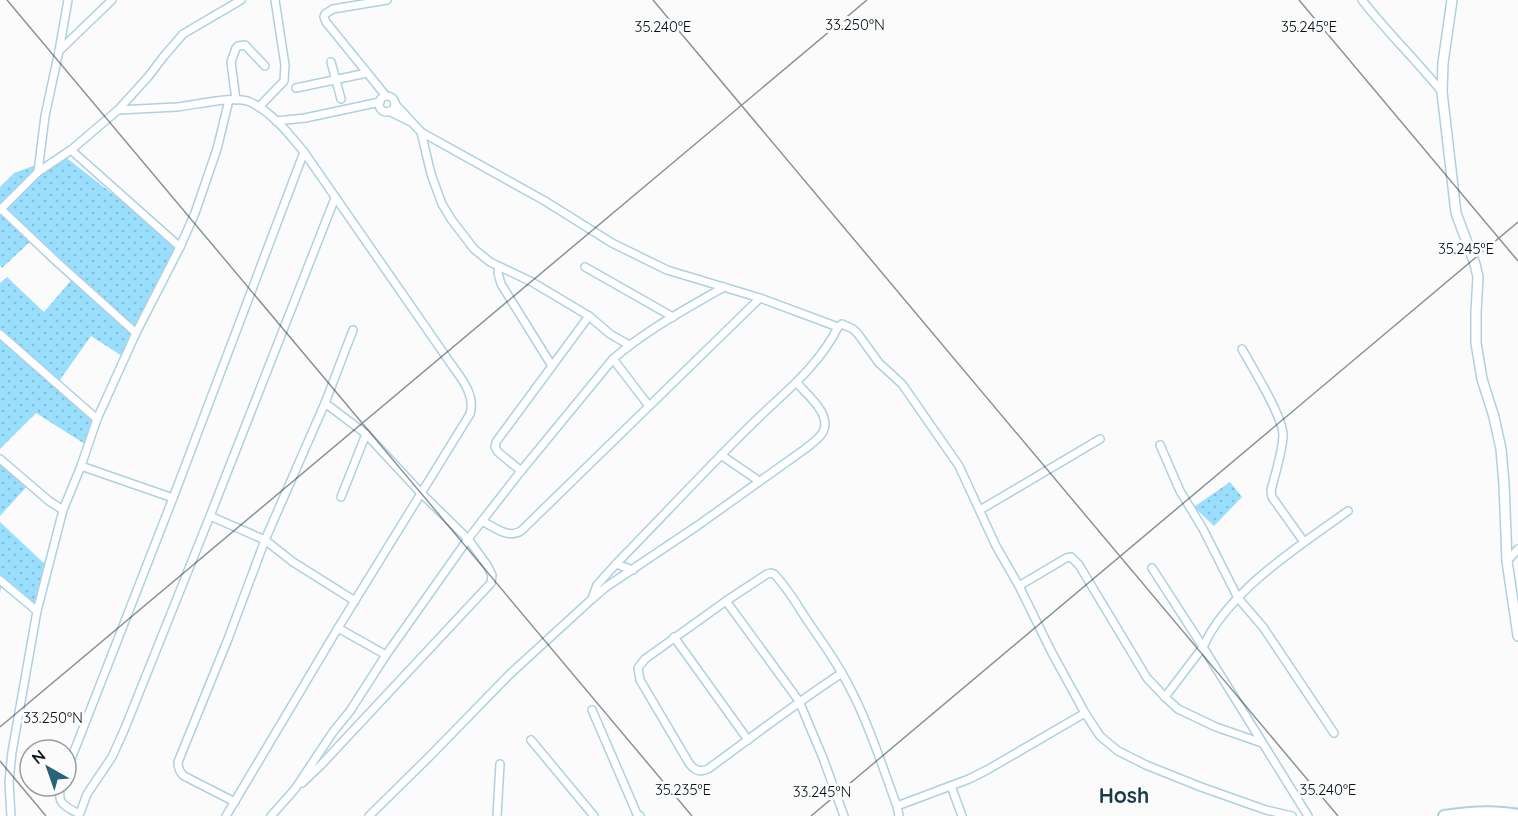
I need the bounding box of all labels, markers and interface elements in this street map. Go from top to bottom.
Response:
text: 33.250°N [825,15,885,34]
text: 35.240°E [635,17,691,36]
text: 35.245°E [1281,17,1337,36]
text: 35.245°E [1438,239,1494,258]
text: 33.250°N [23,708,83,727]
north arrow [18,738,78,798]
text: N [27,745,49,768]
text: 35.235°E [655,780,711,799]
text: 35.240°E [1300,780,1356,799]
text: 33.245°N [793,782,851,801]
district label: Hosh [1099,782,1149,808]

